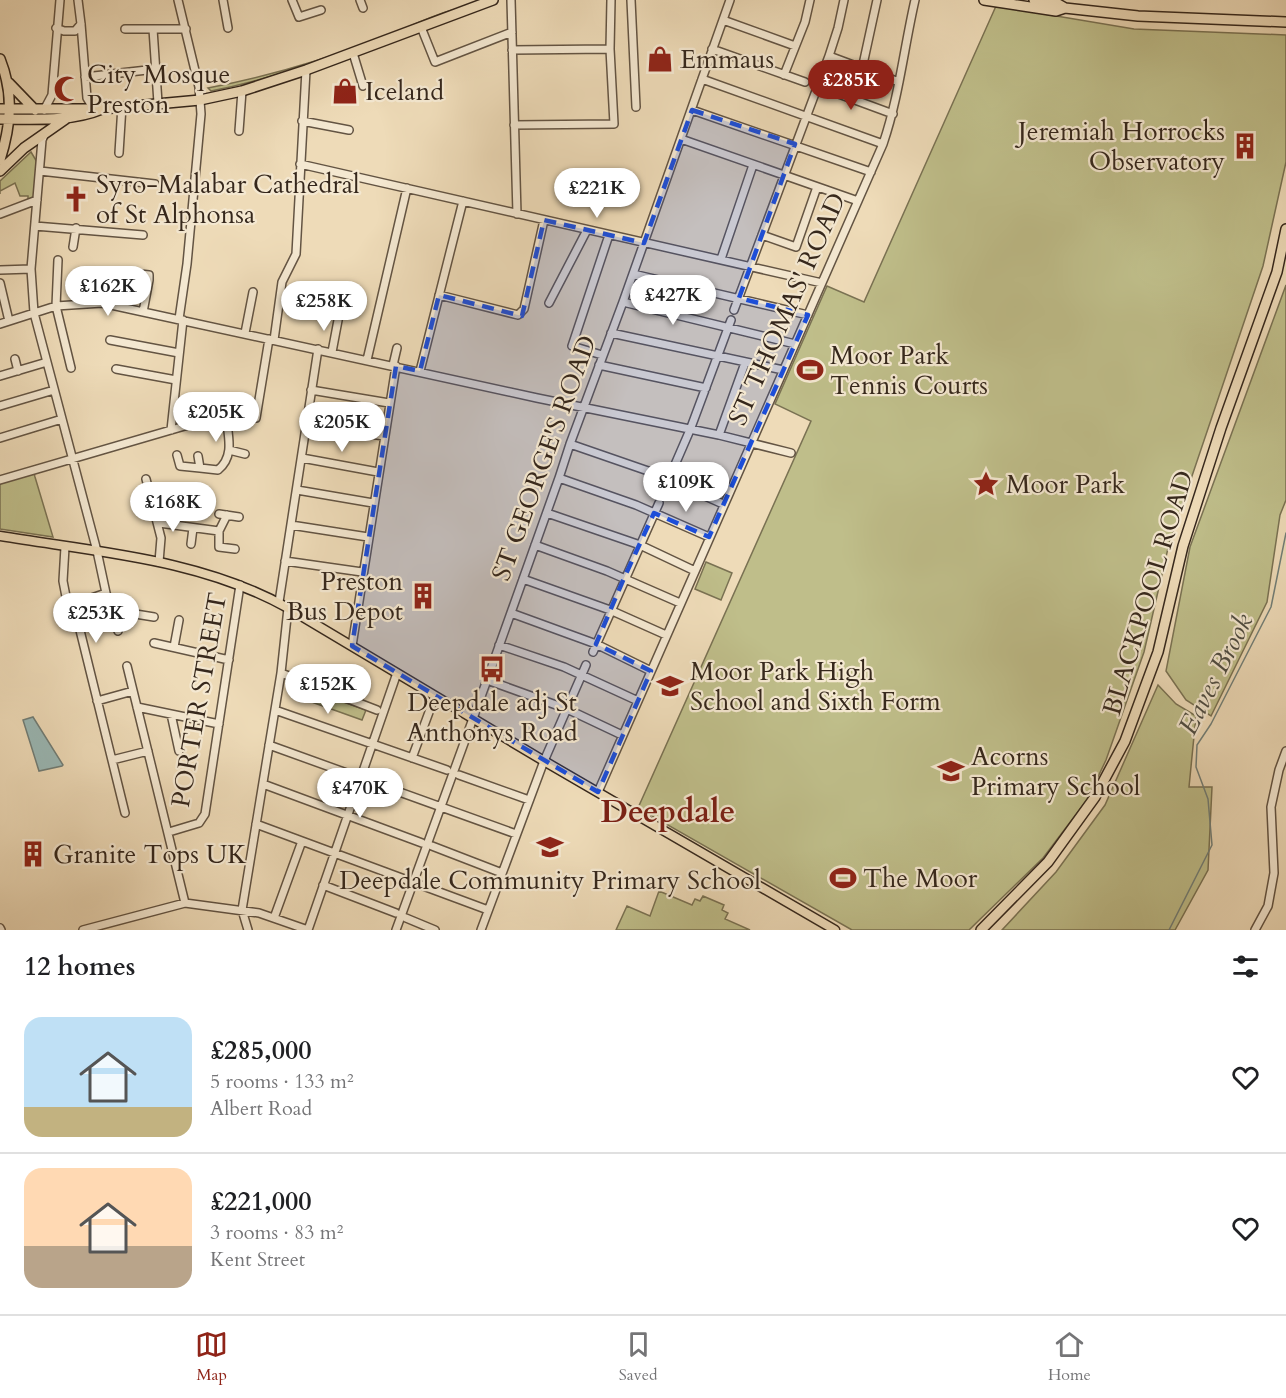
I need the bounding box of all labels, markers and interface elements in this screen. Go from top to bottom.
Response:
place label: Emmaus [680,42,774,77]
shop icon: Emmaus [645,44,675,74]
place label: City Mosque Preston [87,57,230,122]
pin: £285K [809,60,893,111]
text: £285K [822,66,880,93]
mosque icon: City Mosque Preston [52,74,82,104]
place label: Iceland [365,74,444,109]
shop icon: Iceland [330,76,360,106]
place label: Jeremiah Horrocks Observatory [1014,114,1225,179]
building icon: Jeremiah Horrocks Observatory [1230,131,1260,161]
place label: Syro-Malabar Cathedral of St Alphonsa [96,167,360,232]
pin: £221K [555,168,639,219]
text: £221K [568,174,626,201]
church icon: Syro-Malabar Cathedral of St Alphonsa [61,184,91,214]
street label: ST THOMAS' ROAD [720,187,854,431]
pin: £162K [66,266,150,317]
text: £162K [79,272,137,299]
pin: £427K [631,275,715,326]
pin: £258K [282,281,366,332]
text: £427K [644,281,702,308]
text: £258K [295,287,353,314]
street label: ST GEORGE'S ROAD [483,330,605,586]
place label: Moor Park Tennis Courts [830,338,988,403]
sports icon: Moor Park Tennis Courts [795,355,825,385]
pin: £205K [174,392,258,443]
text: £205K [187,398,245,425]
pin: £205K [300,402,384,453]
text: £205K [313,408,371,435]
pin: £109K [644,462,728,513]
street label: BLACKPOOL ROAD [1094,466,1202,720]
place label: Moor Park [1006,467,1125,502]
text: £109K [657,468,715,495]
place icon: Moor Park [971,469,1001,499]
pin: £168K [131,482,215,533]
text: £168K [144,488,202,515]
place label: Preston Bus Depot [286,564,403,629]
building icon: Preston Bus Depot [408,581,438,611]
street label: PORTER STREET [163,590,235,810]
pin: £253K [54,593,138,644]
text: £253K [67,599,125,626]
water label: Eaves Brook [1170,606,1263,741]
bus stop icon: Deepdale adj St Anthonys Road [477,654,507,684]
place label: Moor Park High School and Sixth Form [690,654,941,719]
pin: £152K [286,664,370,715]
text: £152K [299,670,357,697]
school or university icon: Moor Park High School and Sixth Form [655,671,685,701]
place label: Deepdale adj St Anthonys Road [406,685,578,750]
place label: Acorns Primary School [971,739,1141,804]
school or university icon: Acorns Primary School [936,756,966,786]
pin: £470K [318,768,402,819]
text: £470K [331,774,389,801]
district label: Deepdale [601,790,735,834]
school or university icon: Deepdale Community Primary School [535,832,565,862]
place label: Granite Tops UK [53,837,247,872]
building icon: Granite Tops UK [18,839,48,869]
place label: The Moor [863,861,978,896]
place label: Deepdale Community Primary School [339,863,761,898]
sports icon: The Moor [828,863,858,893]
text: 12 homes [24,949,135,984]
icon: filters [1229,950,1262,983]
text: £285,000 [210,1033,312,1068]
icon: home [72,1041,144,1113]
icon: heart [1229,1061,1262,1094]
text: 5 rooms · 133 m² [210,1068,354,1095]
text: Albert Road [210,1095,312,1122]
text: £221,000 [210,1184,312,1219]
icon: home [72,1192,144,1264]
icon: heart [1229,1212,1262,1245]
text: 3 rooms · 83 m² [210,1219,343,1246]
text: Kent Street [210,1246,305,1273]
tab: Map [195,1328,228,1386]
tab: Saved [619,1328,657,1386]
tab: Home [1048,1328,1091,1386]

